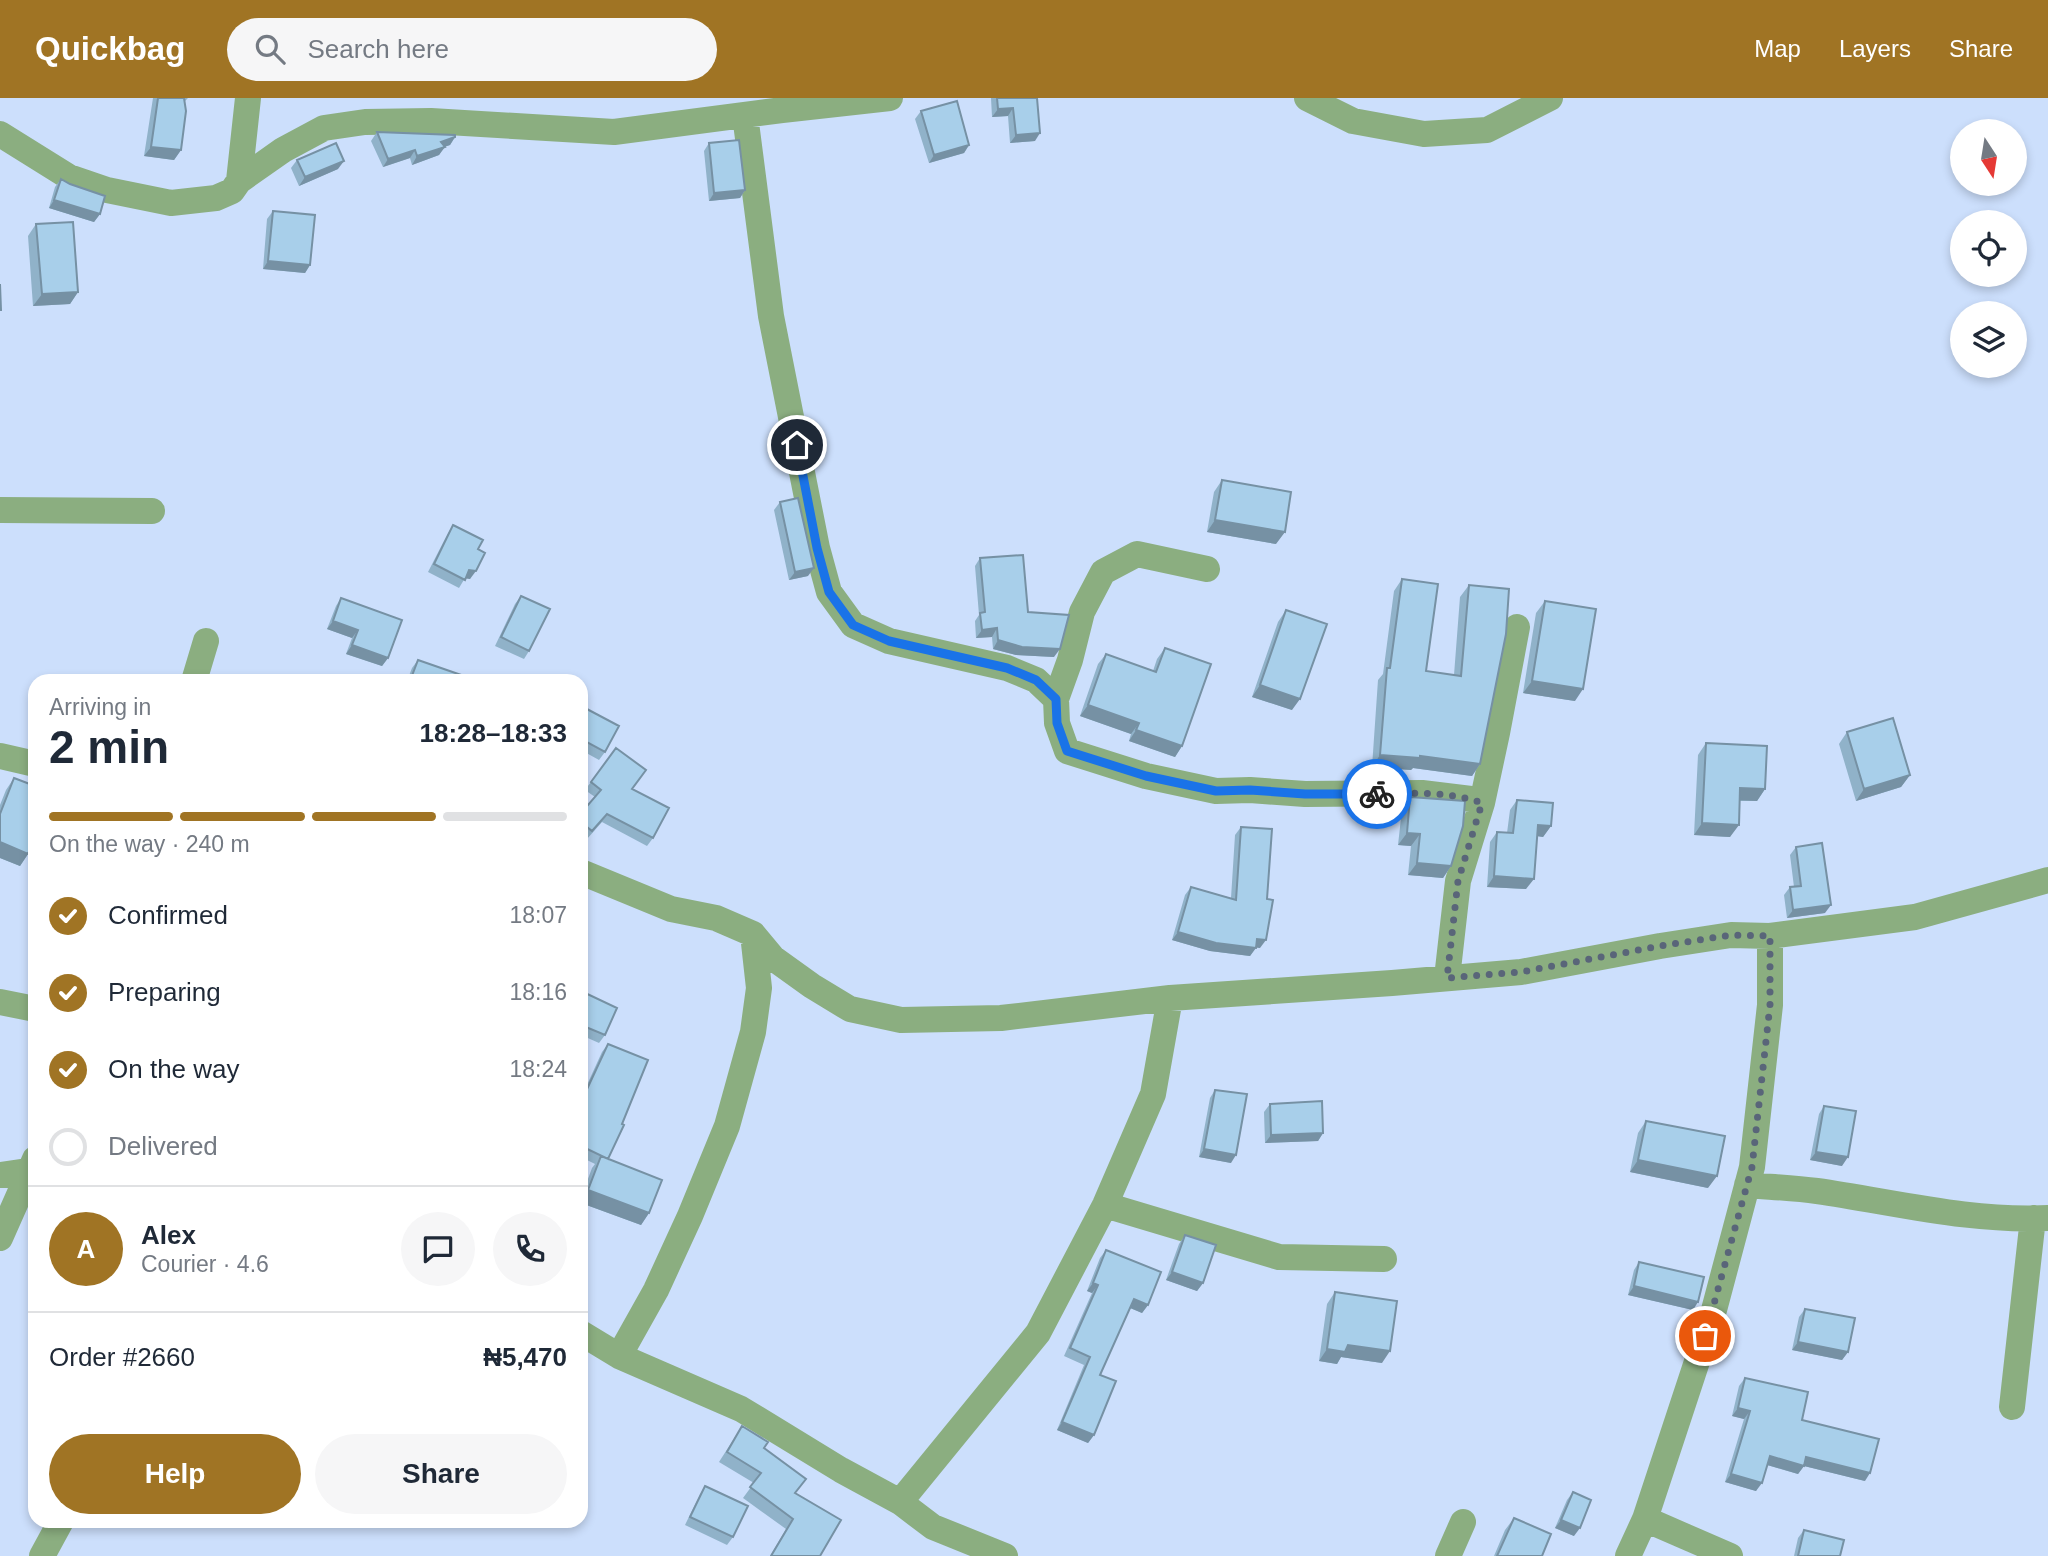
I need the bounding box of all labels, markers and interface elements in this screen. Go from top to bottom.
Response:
search box [227,18,717,81]
text: Quickbag [35,30,185,67]
icon: search [251,30,289,68]
text: Search here [307,34,449,64]
text: Map [1754,35,1801,62]
text: Layers [1839,35,1911,62]
text: Share [1949,35,2013,62]
north arrow [1950,119,2026,196]
map controls [1950,119,2027,378]
button: locate [1950,210,2027,287]
button: layers [1950,301,2027,378]
pin [767,415,827,475]
icon: home [778,426,816,464]
text: Arriving in [49,694,151,720]
text: 18:28–18:33 [420,718,567,748]
text: 2 min [49,721,169,773]
courier [1342,759,1412,829]
icon: bike [1358,775,1396,813]
text: On the way · 240 m [49,831,250,857]
icon: check [49,897,87,935]
text: Confirmed [108,900,228,930]
text: 18:07 [509,902,567,928]
icon: check [49,974,87,1012]
text: Preparing [108,977,221,1007]
text: 18:16 [509,979,567,1005]
icon: check [49,1051,87,1089]
text: On the way [108,1054,240,1084]
text: 18:24 [509,1056,567,1082]
text: Delivered [108,1131,218,1161]
button: chat [401,1212,475,1286]
button: phone [493,1212,567,1286]
text: Alex [141,1220,196,1250]
text: A [77,1234,95,1264]
text: Courier · 4.6 [141,1251,269,1277]
pin [1675,1306,1735,1366]
icon: bag [1686,1317,1724,1355]
text: Order #2660 [49,1342,195,1372]
text: ₦5,470 [483,1342,567,1372]
button: Help [49,1434,301,1514]
button: Share [315,1434,567,1514]

